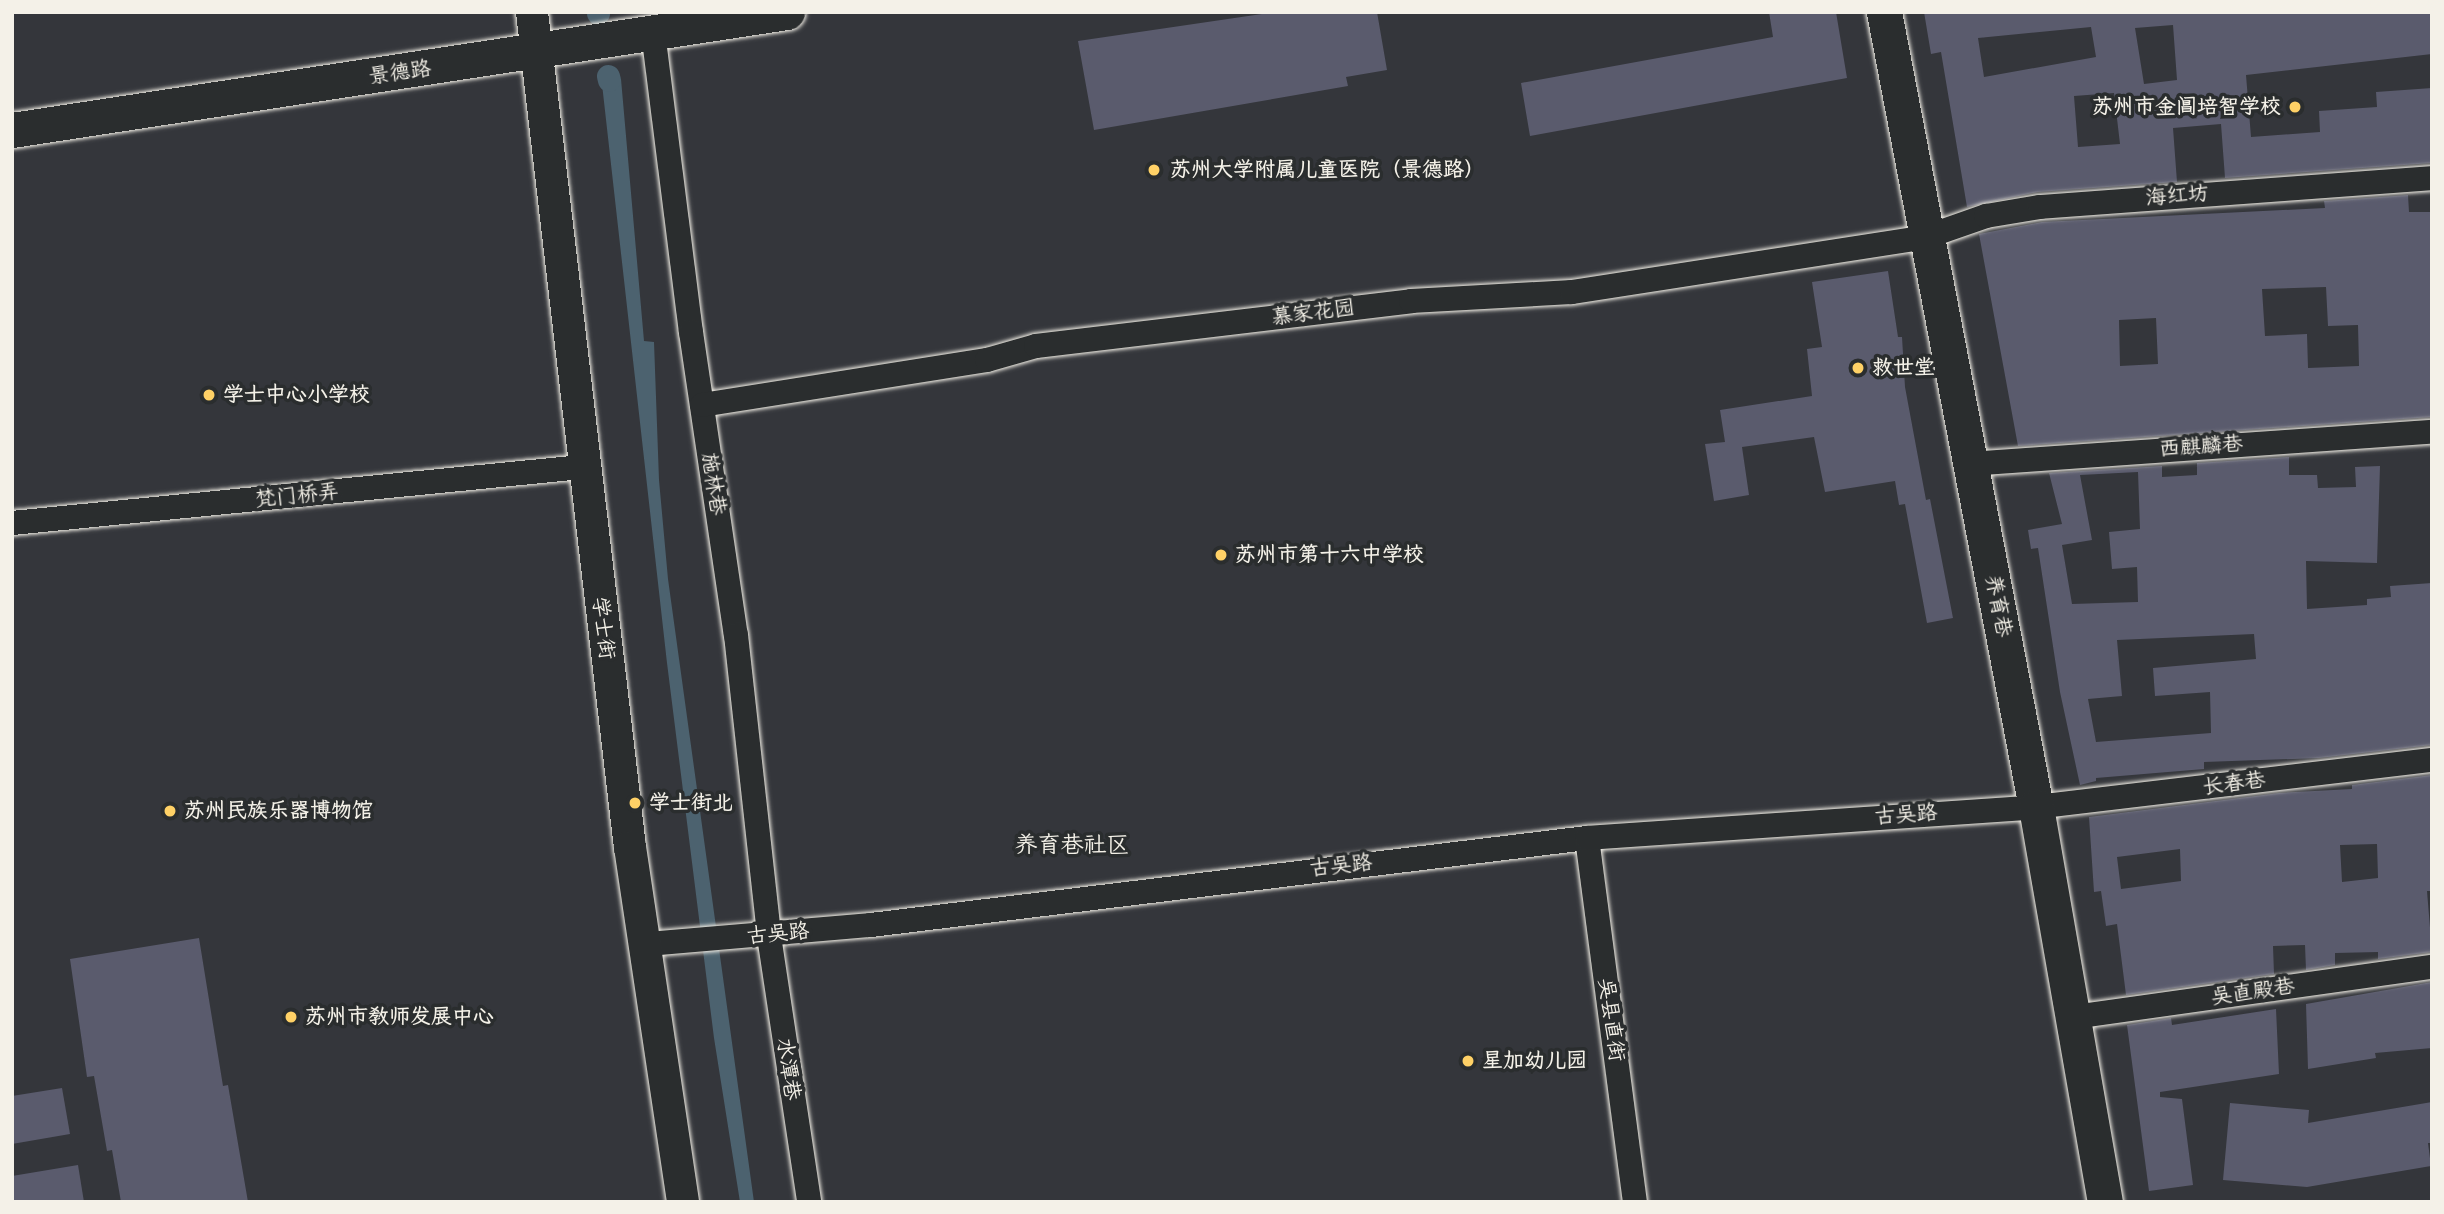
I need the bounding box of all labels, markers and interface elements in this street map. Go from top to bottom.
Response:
street label: 景德路 [367,56,433,90]
place label: 苏州市金阊培智学校 [2092,94,2281,120]
marker: 苏州市金阊培智学校 [2287,99,2303,115]
place label: 苏州大学附属儿童医院（景德路） [1170,157,1485,183]
marker: 苏州大学附属儿童医院（景德路） [1144,160,1164,180]
street label: 海红坊 [2145,181,2209,211]
street label: 慕家花园 [1270,295,1356,331]
place label: 救世堂 [1872,355,1935,381]
marker: 救世堂 [1850,360,1866,376]
place label: 学士中心小学校 [223,382,370,408]
marker: 学士中心小学校 [201,387,217,403]
street label: 西麒麟巷 [2158,432,2244,462]
street label: 施林巷 [696,451,730,517]
street label: 梵门桥弄 [254,479,340,513]
place label: 苏州市第十六中学校 [1235,542,1424,568]
marker: 苏州市第十六中学校 [1213,547,1229,563]
street label: 养育巷 [1980,573,2016,639]
street label: 学士街 [587,595,619,661]
street label: 长春巷 [2201,768,2267,800]
place label: 学士街北 [649,790,733,816]
marker: 学士街北 [627,795,643,811]
place label: 苏州民族乐器博物馆 [184,798,373,824]
street label: 古吴路 [1874,800,1938,830]
marker: 苏州民族乐器博物馆 [162,803,178,819]
district label: 养育巷社区 [1015,831,1129,859]
street label: 古吴路 [1308,850,1374,882]
street label: 古吴路 [746,919,810,949]
street label: 吴直殿巷 [2210,974,2296,1010]
street label: 吴县直街 [1593,977,1629,1063]
place label: 苏州市教师发展中心 [305,1004,494,1030]
marker: 苏州市教师发展中心 [283,1009,299,1025]
street label: 水潭巷 [771,1036,805,1102]
place label: 星加幼儿园 [1482,1048,1587,1074]
marker: 星加幼儿园 [1460,1053,1476,1069]

